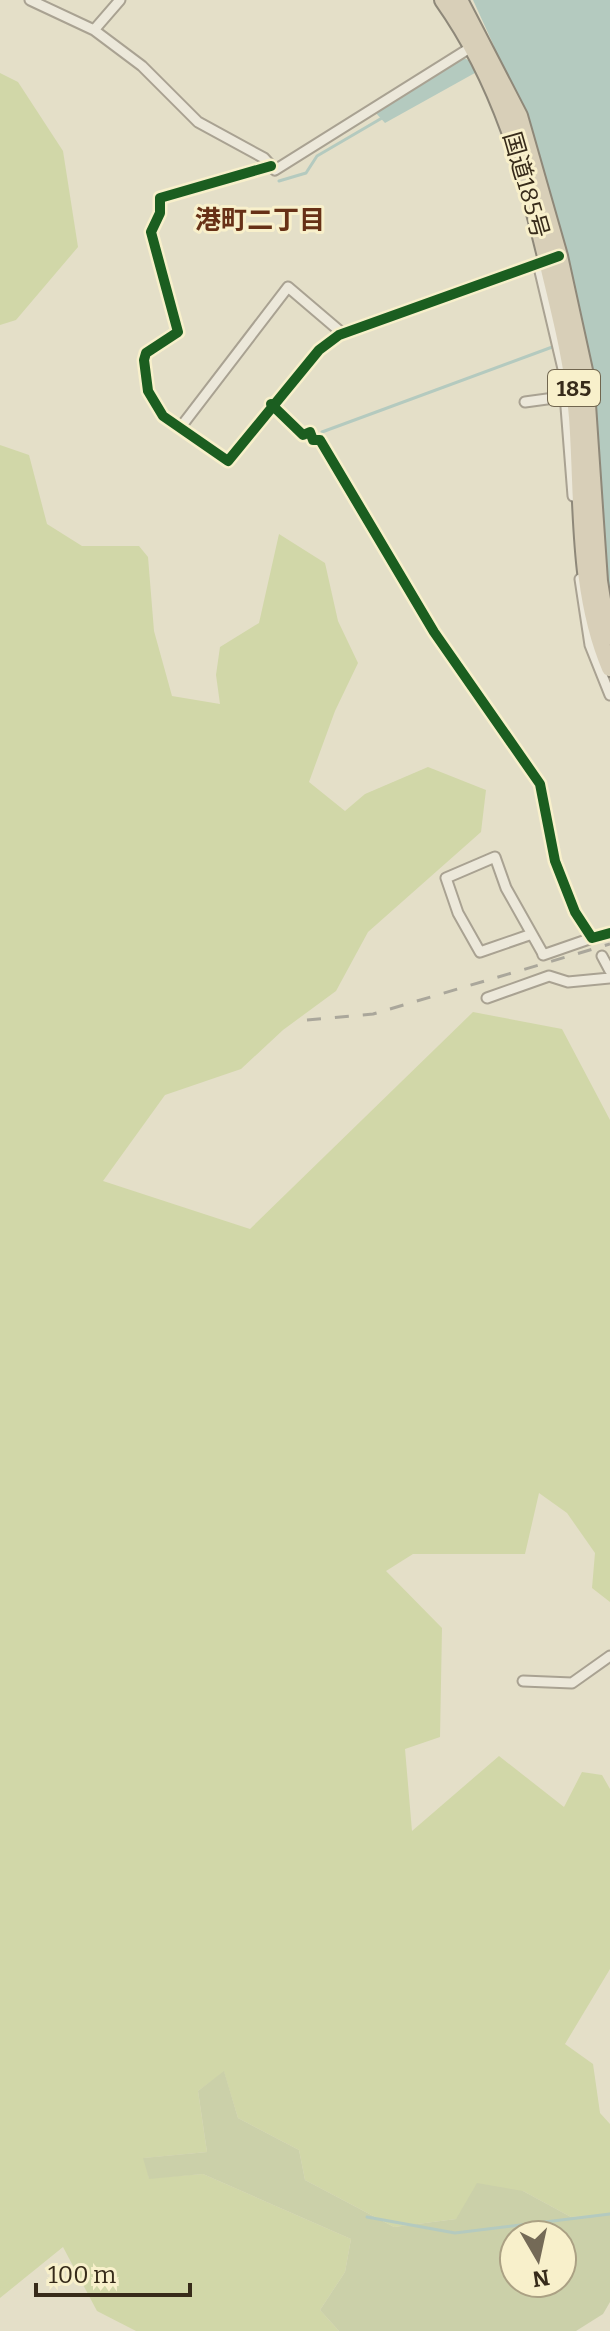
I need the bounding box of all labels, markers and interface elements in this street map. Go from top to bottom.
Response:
street label: 国道185号 [498,129,554,241]
district label: 港町二丁目 [195,205,325,236]
road number: 185 [548,370,600,406]
north arrow [498,2219,578,2299]
scale bar [36,2247,190,2297]
text: 100 m [48,2261,116,2289]
text: N [531,2264,552,2293]

